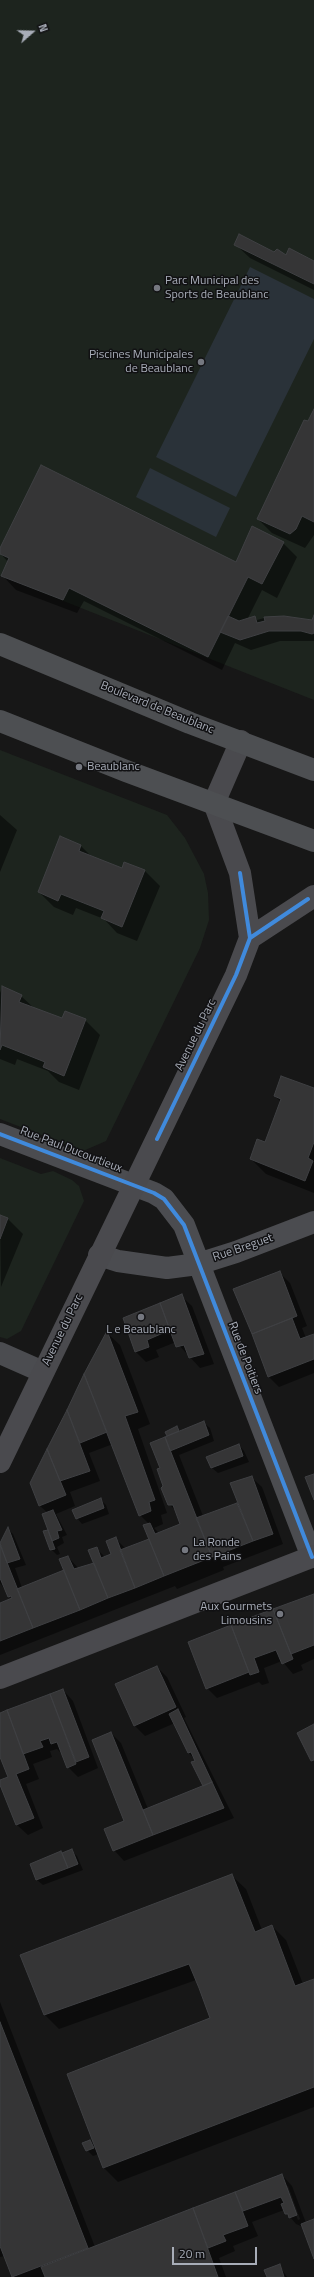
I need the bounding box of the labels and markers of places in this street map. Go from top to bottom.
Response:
place label: Parc Municipal des Sports de Beaublanc [165,274,268,302]
marker: Parc Municipal des Sports de Beaublanc [152,283,162,293]
place label: Piscines Municipales de Beaublanc [89,348,193,376]
marker: Piscines Municipales de Beaublanc [196,357,206,367]
place label: Beaublanc [87,760,140,774]
marker: Beaublanc [74,762,84,772]
marker: L e Beaublanc [136,1312,146,1322]
place label: L e Beaublanc [106,1323,176,1337]
place label: La Ronde des Pains [193,1536,241,1564]
marker: La Ronde des Pains [180,1545,190,1555]
place label: Aux Gourmets Limousins [200,1600,272,1628]
marker: Aux Gourmets Limousins [275,1609,285,1619]

